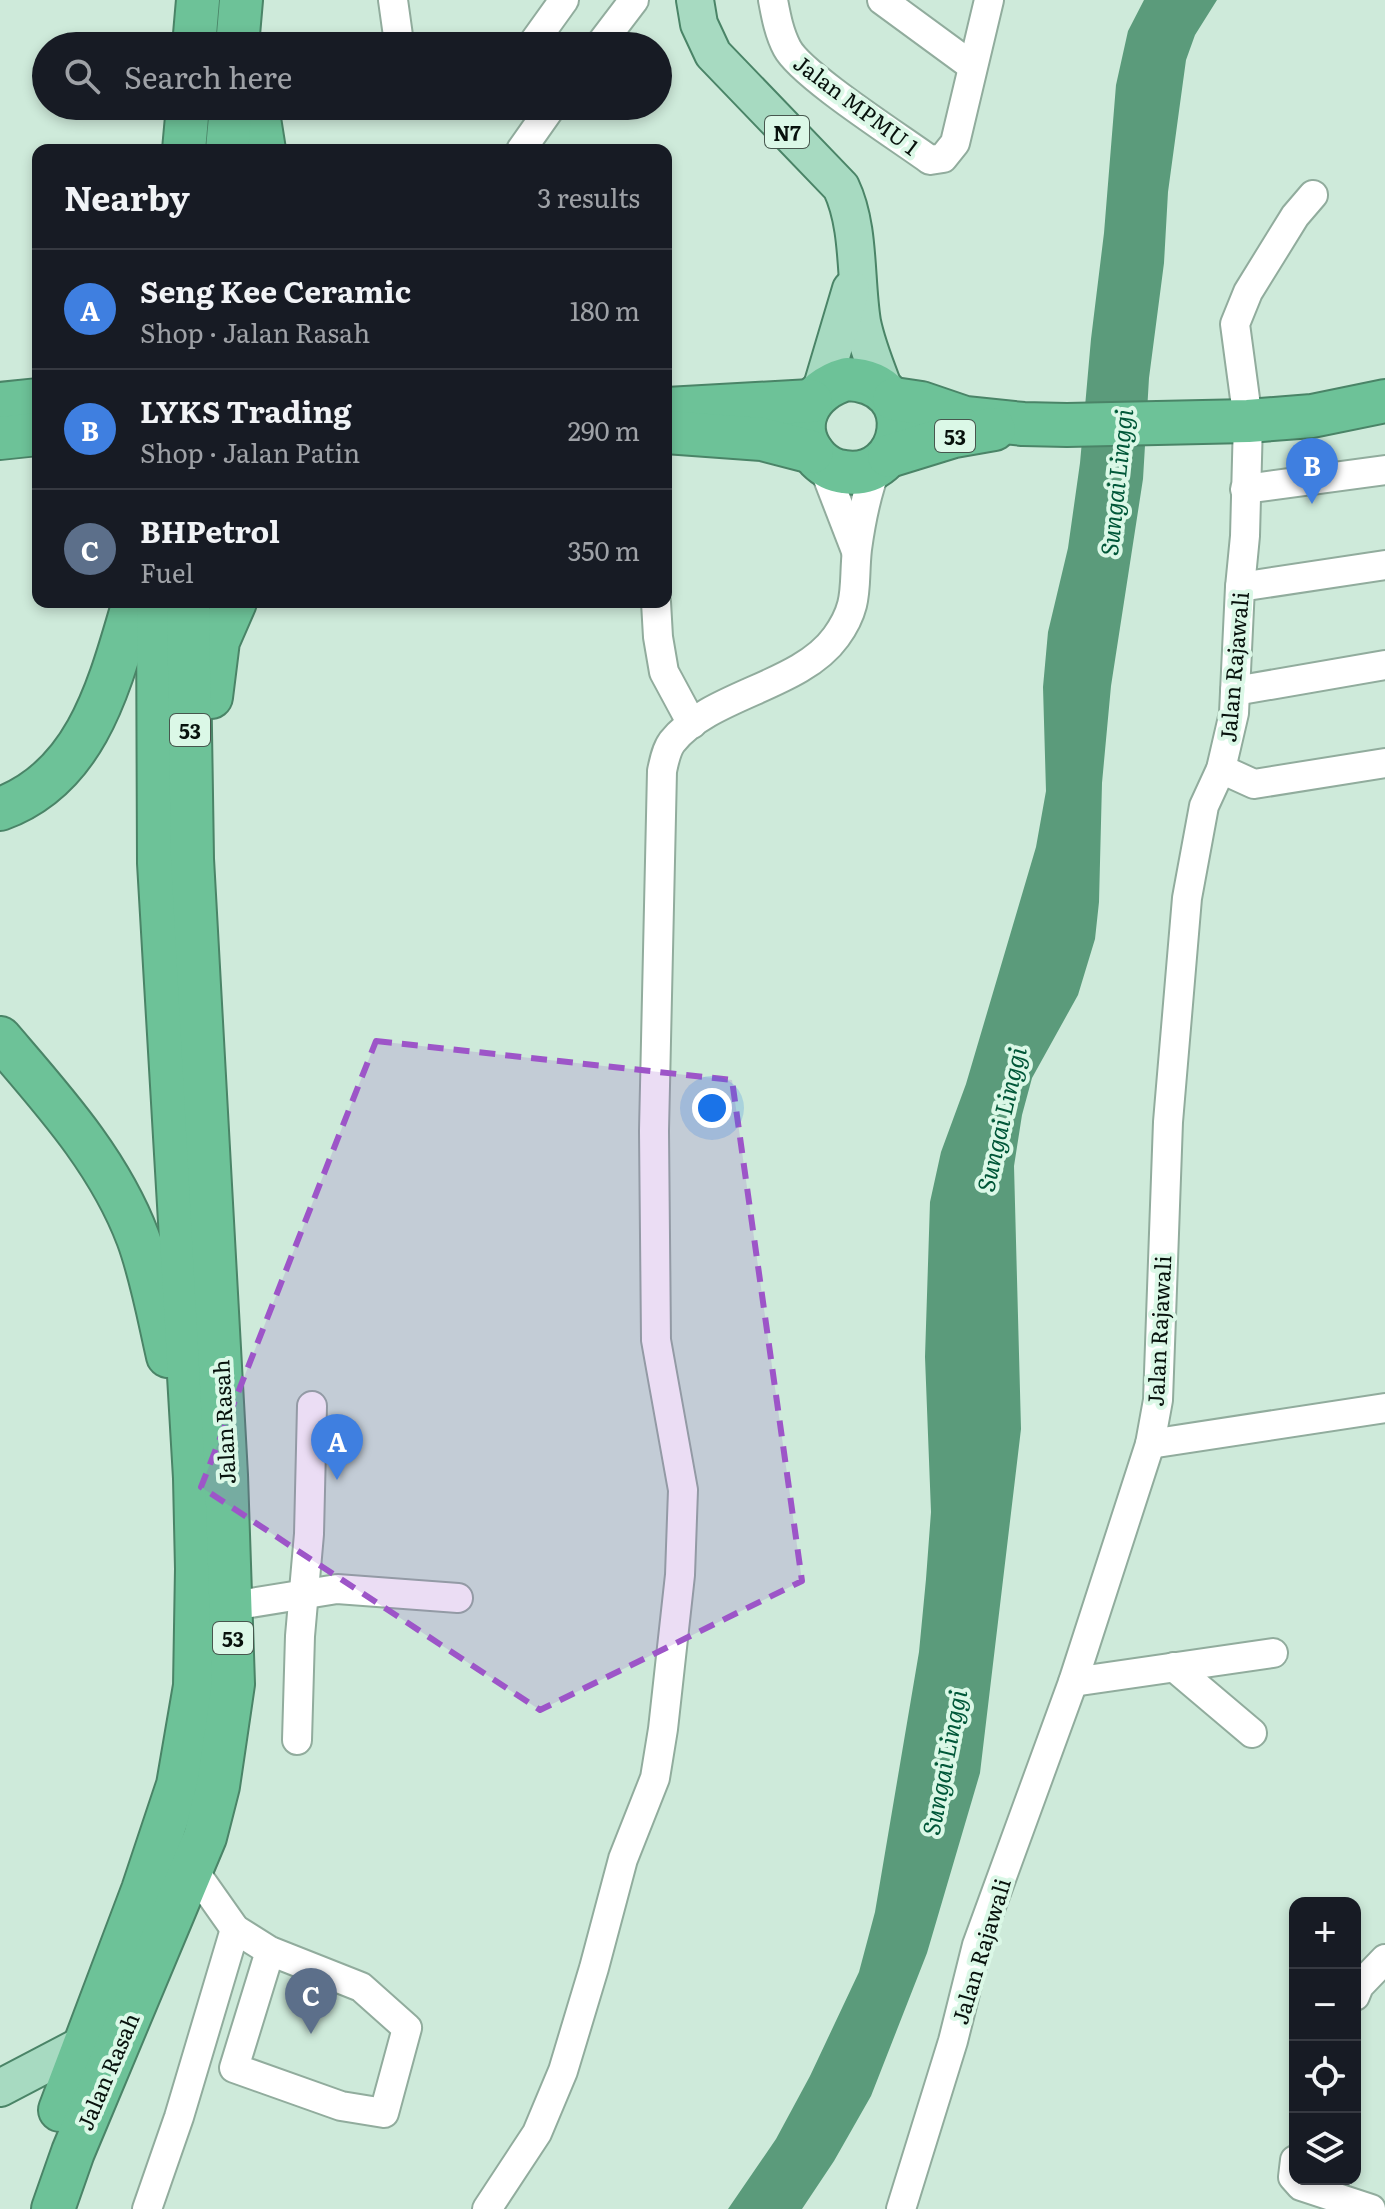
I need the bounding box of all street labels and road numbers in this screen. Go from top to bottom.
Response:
street label: Jalan MPMU 1 [787,46,927,162]
road number: N7 [765,116,809,148]
road number: 53 [935,420,975,452]
street label: Jalan Rajawali [1210,590,1256,744]
road number: 53 [170,714,210,746]
street label: Jalan Rajawali [1138,1255,1178,1407]
street label: Jalan Rasah [203,1359,243,1485]
road number: 53 [213,1622,253,1654]
street label: Jalan Rajawali [942,1874,1018,2028]
street label: Jalan Rasah [67,2007,147,2135]

